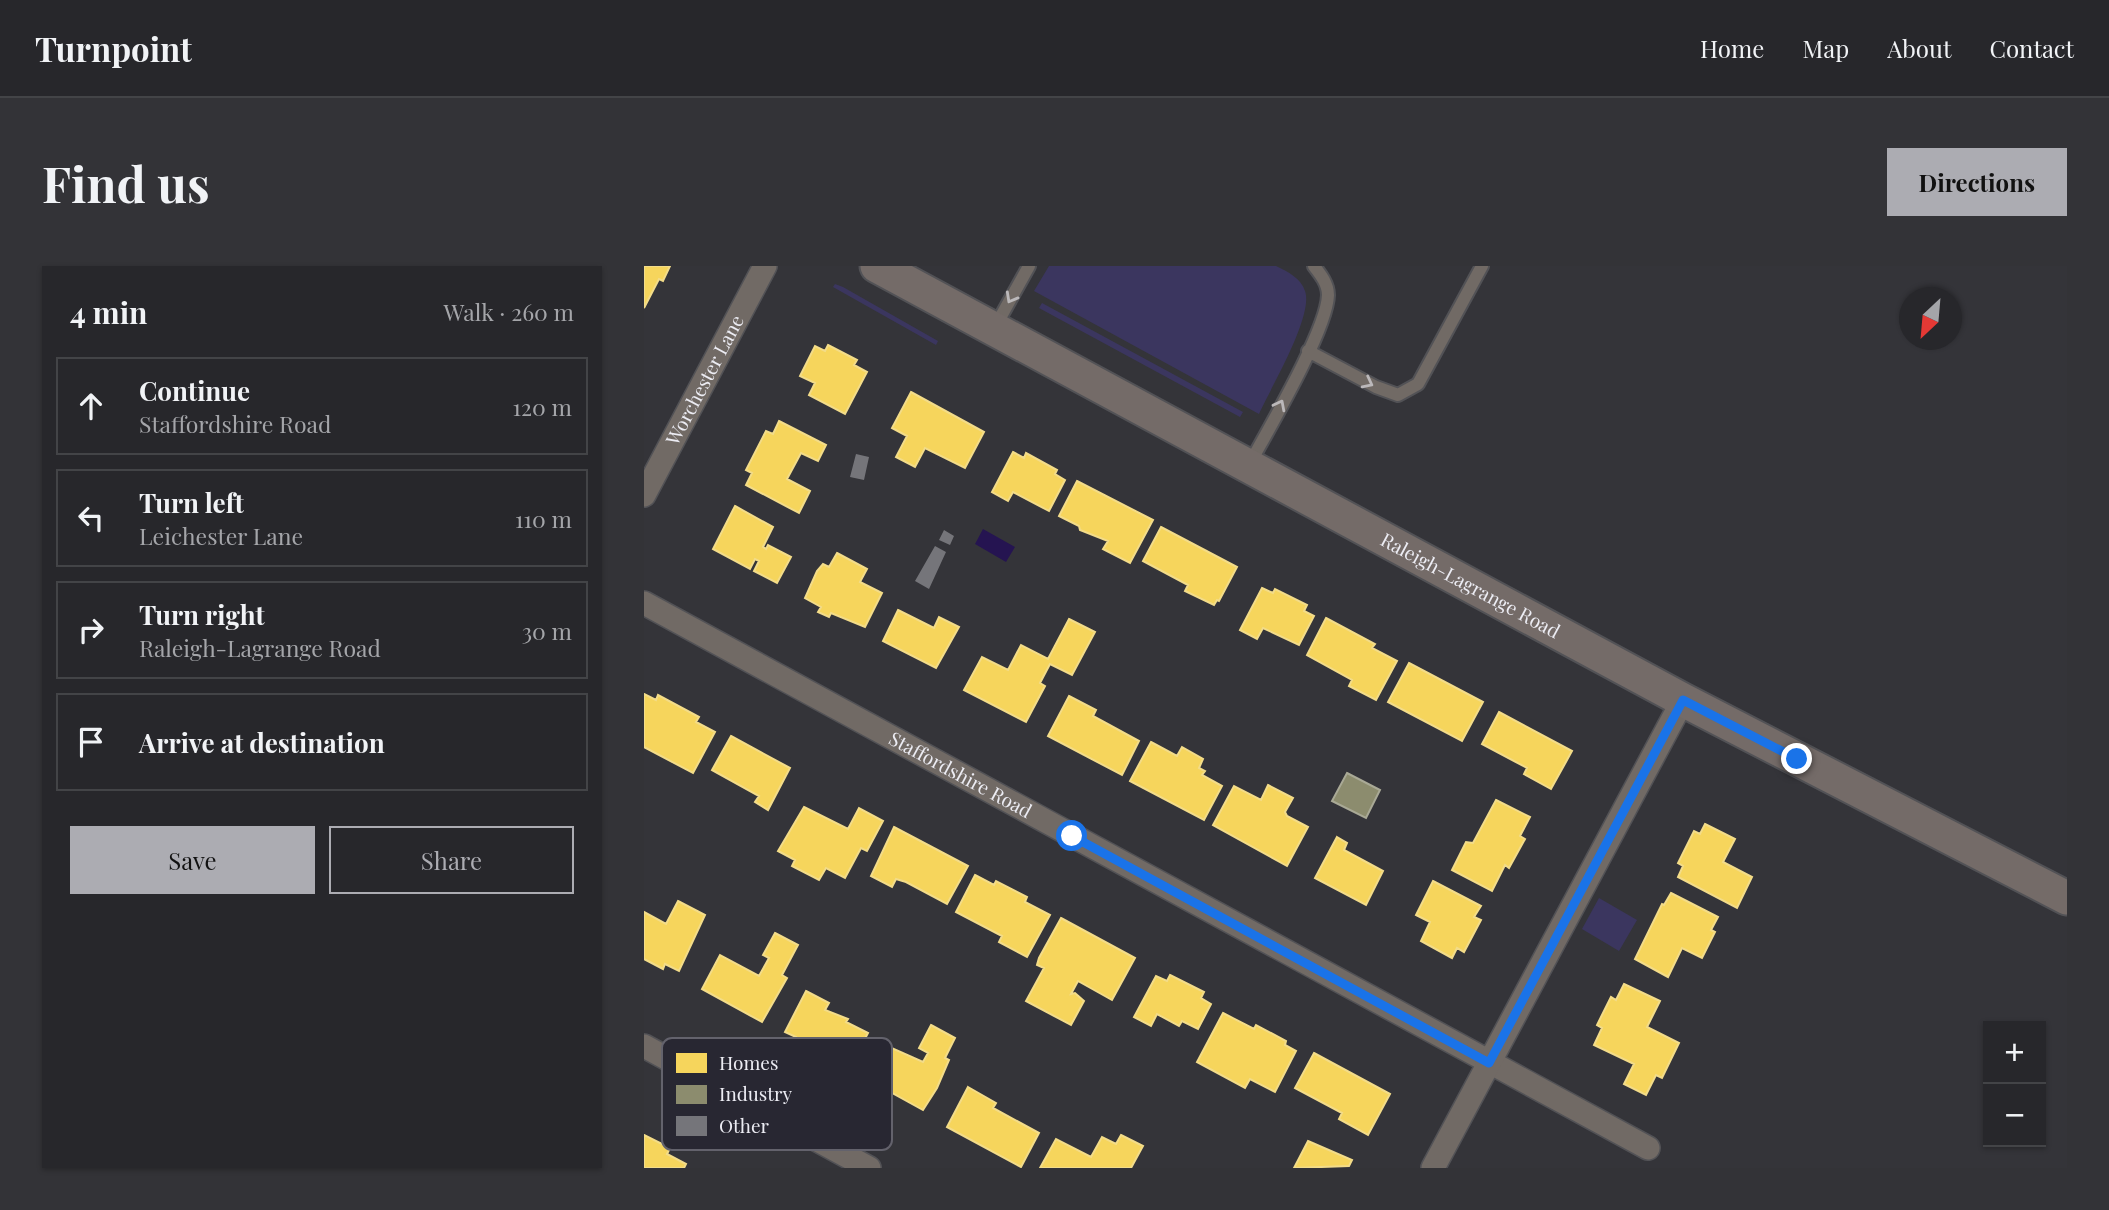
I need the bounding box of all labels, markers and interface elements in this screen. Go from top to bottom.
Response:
text: Turnpoint [35,26,192,70]
text: Home [1700,32,1764,64]
text: Map [1802,32,1849,64]
text: About [1887,32,1951,64]
text: Contact [1989,32,2074,64]
button: Directions [1887,148,2067,216]
text: Find us [42,150,210,215]
north arrow [1899,287,1962,350]
one-way arrow [1006,290,1019,303]
text: 4 min [70,292,148,332]
text: Walk · 260 m [444,296,574,327]
street label: Worchester Lane [658,310,749,450]
text: Continue [139,373,250,408]
one-way arrow [1361,374,1373,388]
icon: ahead [72,387,110,425]
text: 120 m [513,391,572,422]
one-way arrow [1272,399,1286,412]
text: Staffordshire Road [139,408,331,439]
text: Turn left [139,485,244,520]
icon: left [72,499,110,537]
text: 110 m [515,503,572,534]
text: Leichester Lane [139,520,303,551]
street label: Raleigh-Lagrange Road [1377,526,1565,644]
text: Turn right [139,597,265,632]
icon: right [72,611,110,649]
text: 30 m [522,615,572,646]
text: Raleigh-Lagrange Road [139,632,381,663]
icon: arrive [72,723,110,761]
street label: Staffordshire Road [885,724,1037,823]
text: Arrive at destination [139,725,385,760]
route end [1781,743,1812,774]
route start [1056,820,1087,851]
button: Save [70,826,315,894]
button: Share [329,826,574,894]
map controls [1983,1021,2046,1147]
button: + [1983,1021,2046,1084]
legend [662,1038,892,1150]
text: Homes [719,1049,778,1075]
text: Industry [719,1080,793,1106]
button: − [1983,1084,2046,1147]
text: Other [719,1112,770,1138]

